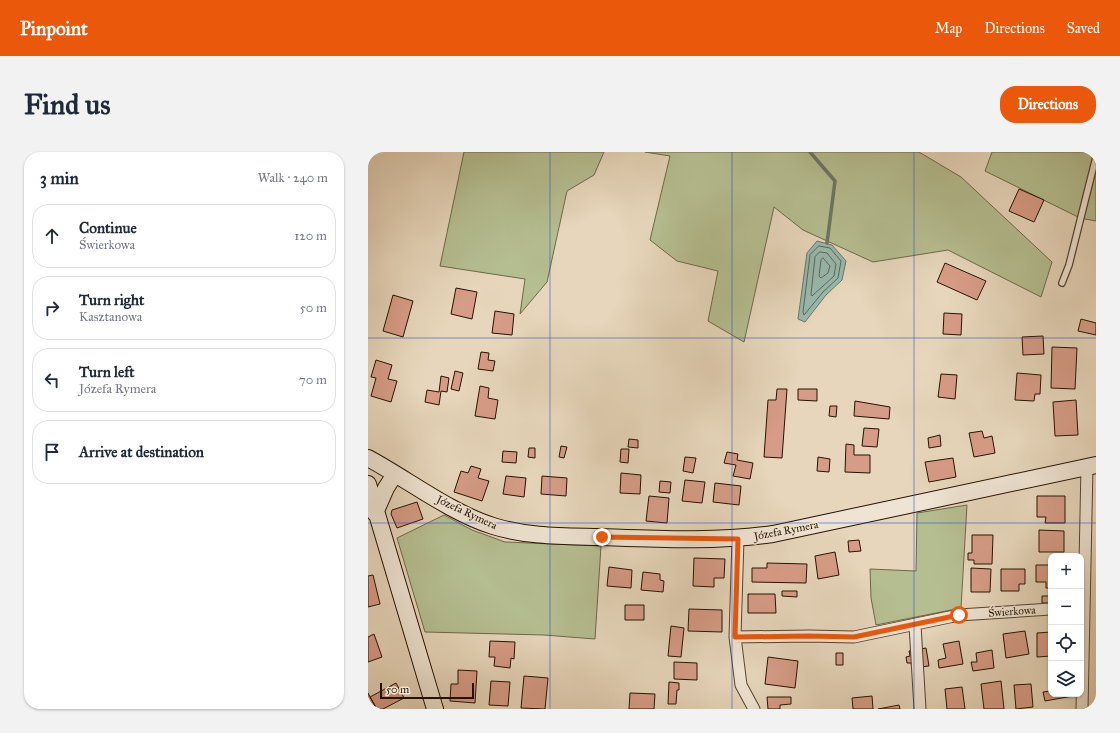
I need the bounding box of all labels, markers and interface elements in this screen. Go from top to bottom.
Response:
text: Pinpoint [20,17,88,40]
text: Map [935,20,962,37]
text: Directions [984,20,1045,37]
text: Saved [1067,20,1100,37]
button: Directions [1000,86,1096,123]
text: Find us [24,87,110,122]
text: 3 min [40,168,79,189]
text: Walk · 240 m [258,170,328,186]
text: Continue [79,219,137,237]
icon: ahead [41,225,63,247]
text: 120 m [294,228,327,244]
text: Świerkowa [79,237,135,253]
text: Turn right [79,291,144,309]
icon: right [41,297,63,319]
text: 50 m [300,300,327,316]
text: Kasztanowa [79,309,142,325]
text: Turn left [79,363,135,381]
icon: left [41,369,63,391]
text: 70 m [299,372,327,388]
text: Józefa Rymera [79,381,156,397]
icon: arrive [41,441,63,463]
text: Arrive at destination [79,443,204,461]
street label: Józefa Rymera [433,492,500,533]
street label: Józefa Rymera [752,518,820,544]
route end [593,528,611,546]
map controls [1048,553,1084,697]
button: + [1048,553,1084,589]
button: − [1048,589,1084,625]
street label: Świerkowa [988,602,1037,620]
route start [950,606,968,624]
button: locate [1048,625,1084,661]
button: layers [1048,661,1084,697]
scale bar [380,681,474,700]
text: 50 m [386,683,409,696]

